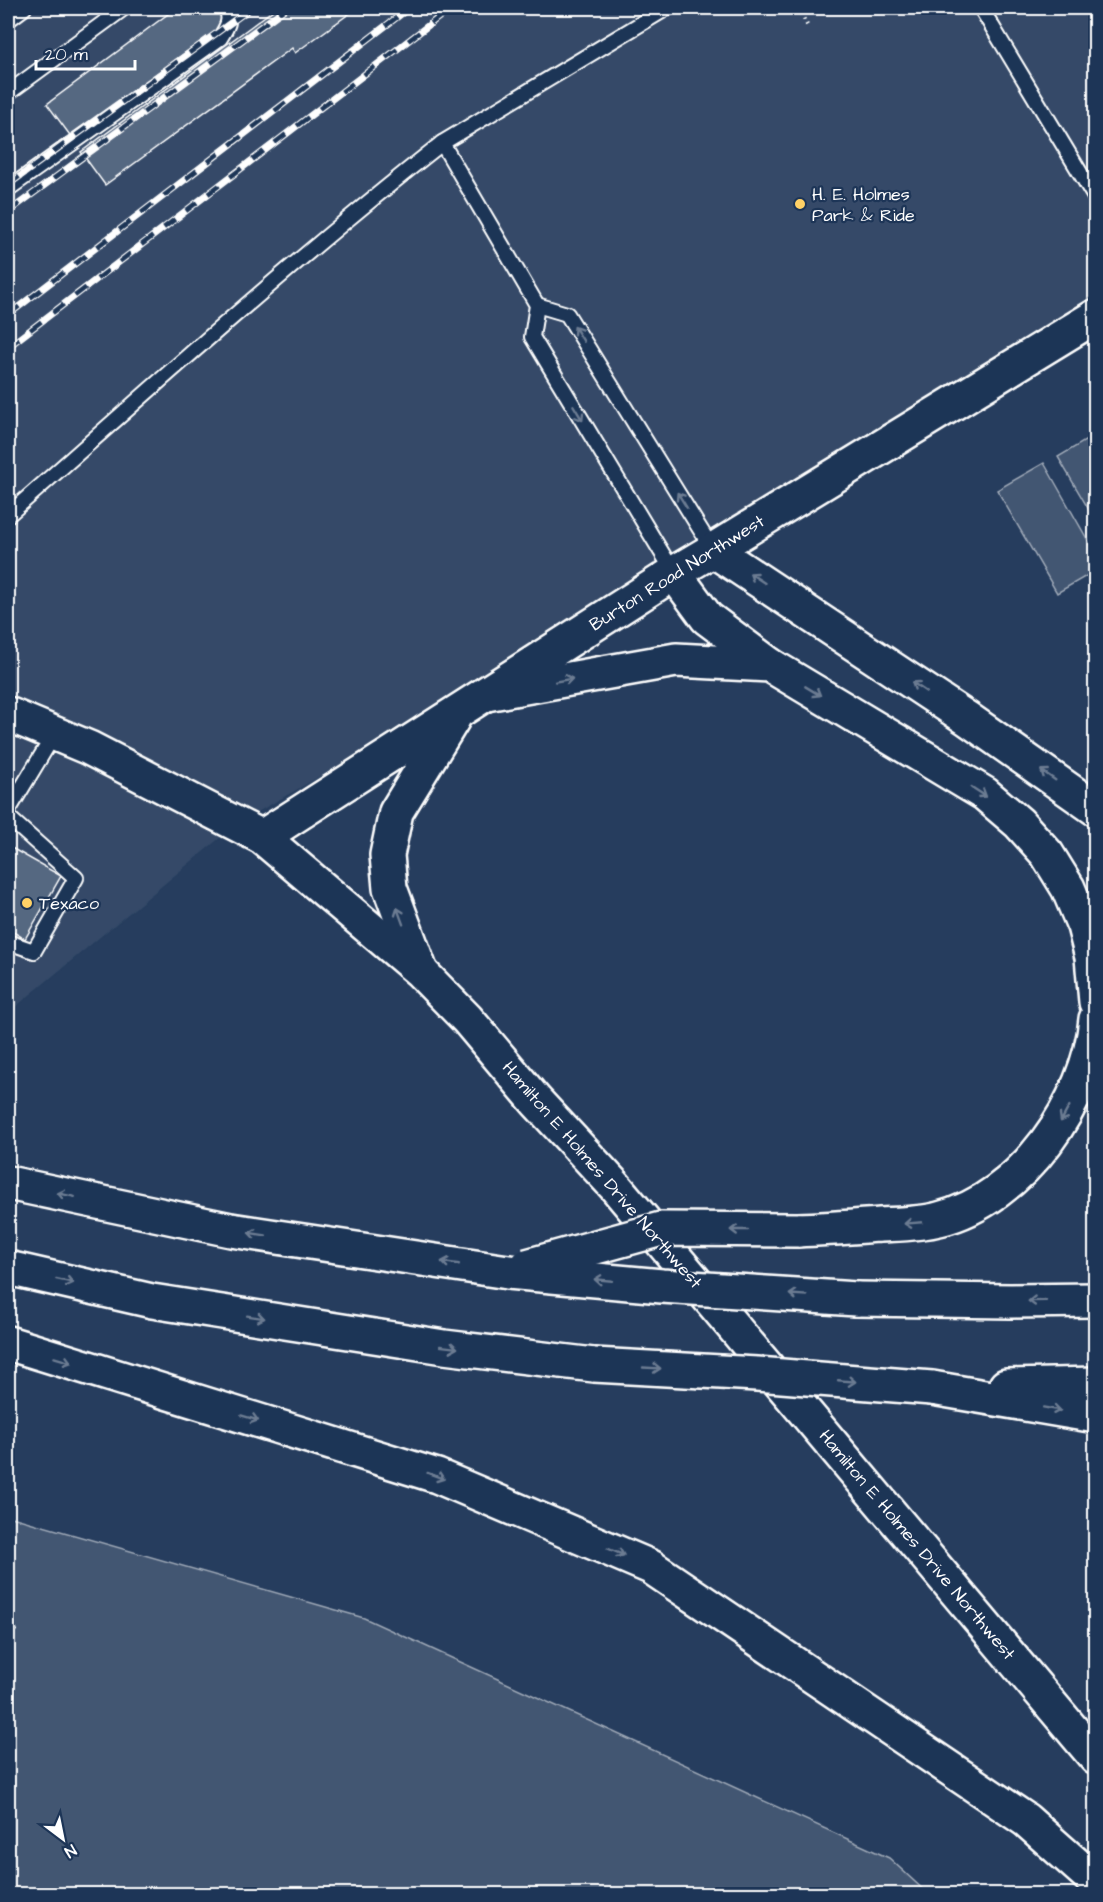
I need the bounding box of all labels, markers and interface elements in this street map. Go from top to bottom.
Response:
scale bar [36,33,135,71]
text: 20 m [45,42,88,67]
place label: H. E. Holmes Park & Ride [812,182,915,228]
marker: H. E. Holmes Park & Ride [793,197,807,211]
one-way arrow [573,326,585,343]
one-way arrow [572,404,584,421]
one-way arrow [675,492,687,509]
street label: Burton Road Northwest [585,508,770,637]
one-way arrow [749,572,766,584]
one-way arrow [553,674,573,685]
one-way arrow [911,681,928,693]
one-way arrow [804,685,821,697]
one-way arrow [1040,769,1056,782]
one-way arrow [971,785,988,798]
place label: Texaco [39,891,99,916]
marker: Texaco [20,896,34,910]
one-way arrow [394,907,405,926]
street label: Hamilton E Holmes Drive Northwest [496,1056,708,1295]
one-way arrow [1059,1104,1070,1122]
one-way arrow [57,1189,77,1200]
one-way arrow [903,1218,923,1229]
one-way arrow [730,1224,750,1236]
one-way arrow [248,1229,268,1240]
one-way arrow [441,1258,460,1269]
one-way arrow [594,1274,614,1285]
one-way arrow [55,1275,74,1287]
one-way arrow [788,1289,808,1300]
one-way arrow [1028,1295,1048,1306]
one-way arrow [246,1312,265,1323]
one-way arrow [438,1342,458,1353]
one-way arrow [53,1356,72,1367]
one-way arrow [642,1363,661,1374]
one-way arrow [836,1376,856,1387]
one-way arrow [1041,1404,1061,1415]
one-way arrow [240,1413,259,1424]
street label: Hamilton E Holmes Drive Northwest [813,1424,1021,1666]
one-way arrow [426,1471,445,1482]
one-way arrow [606,1547,624,1558]
north arrow [33,1809,93,1869]
text: N [60,1839,81,1863]

